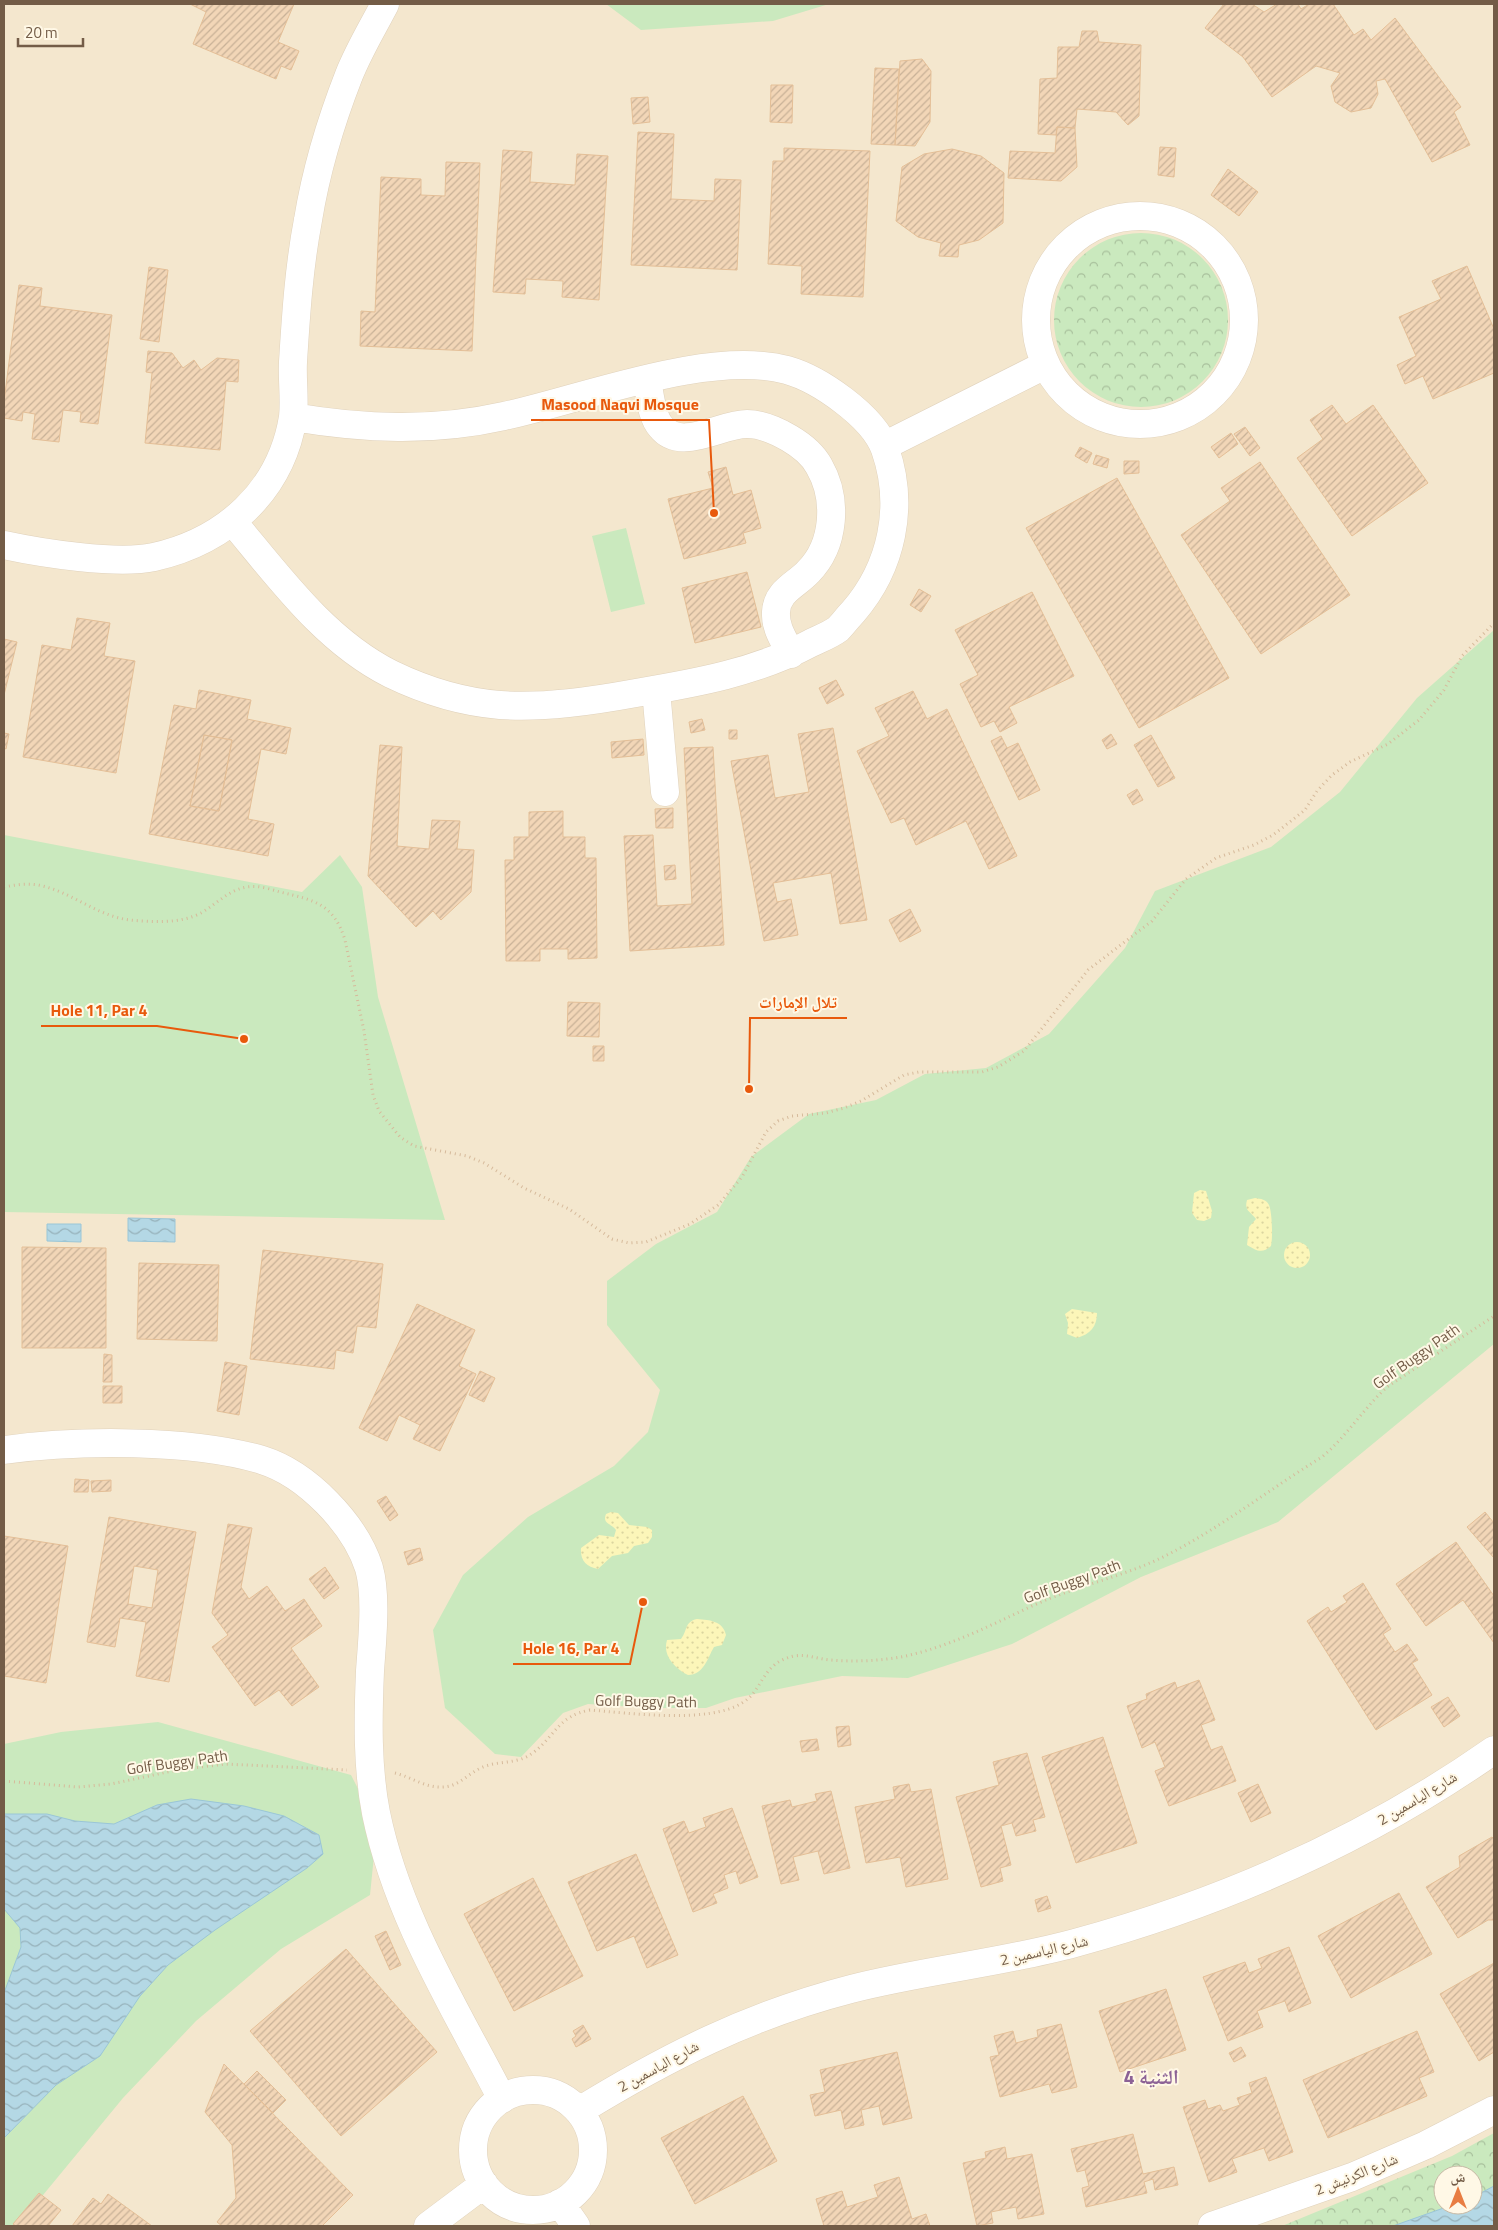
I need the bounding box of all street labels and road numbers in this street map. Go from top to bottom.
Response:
street label: Golf Buggy Path [1368,1317,1464,1395]
street label: Golf Buggy Path [1020,1553,1124,1609]
street label: Golf Buggy Path [595,1689,697,1713]
street label: Golf Buggy Path [125,1744,229,1780]
street label: شارع الياسمين 2 [1373,1765,1461,1831]
street label: شارع الياسمين 2 [998,1929,1090,1971]
street label: شارع الياسمين 2 [613,2034,703,2098]
street label: شارع الكرنيش 2 [1311,2147,1401,2201]

